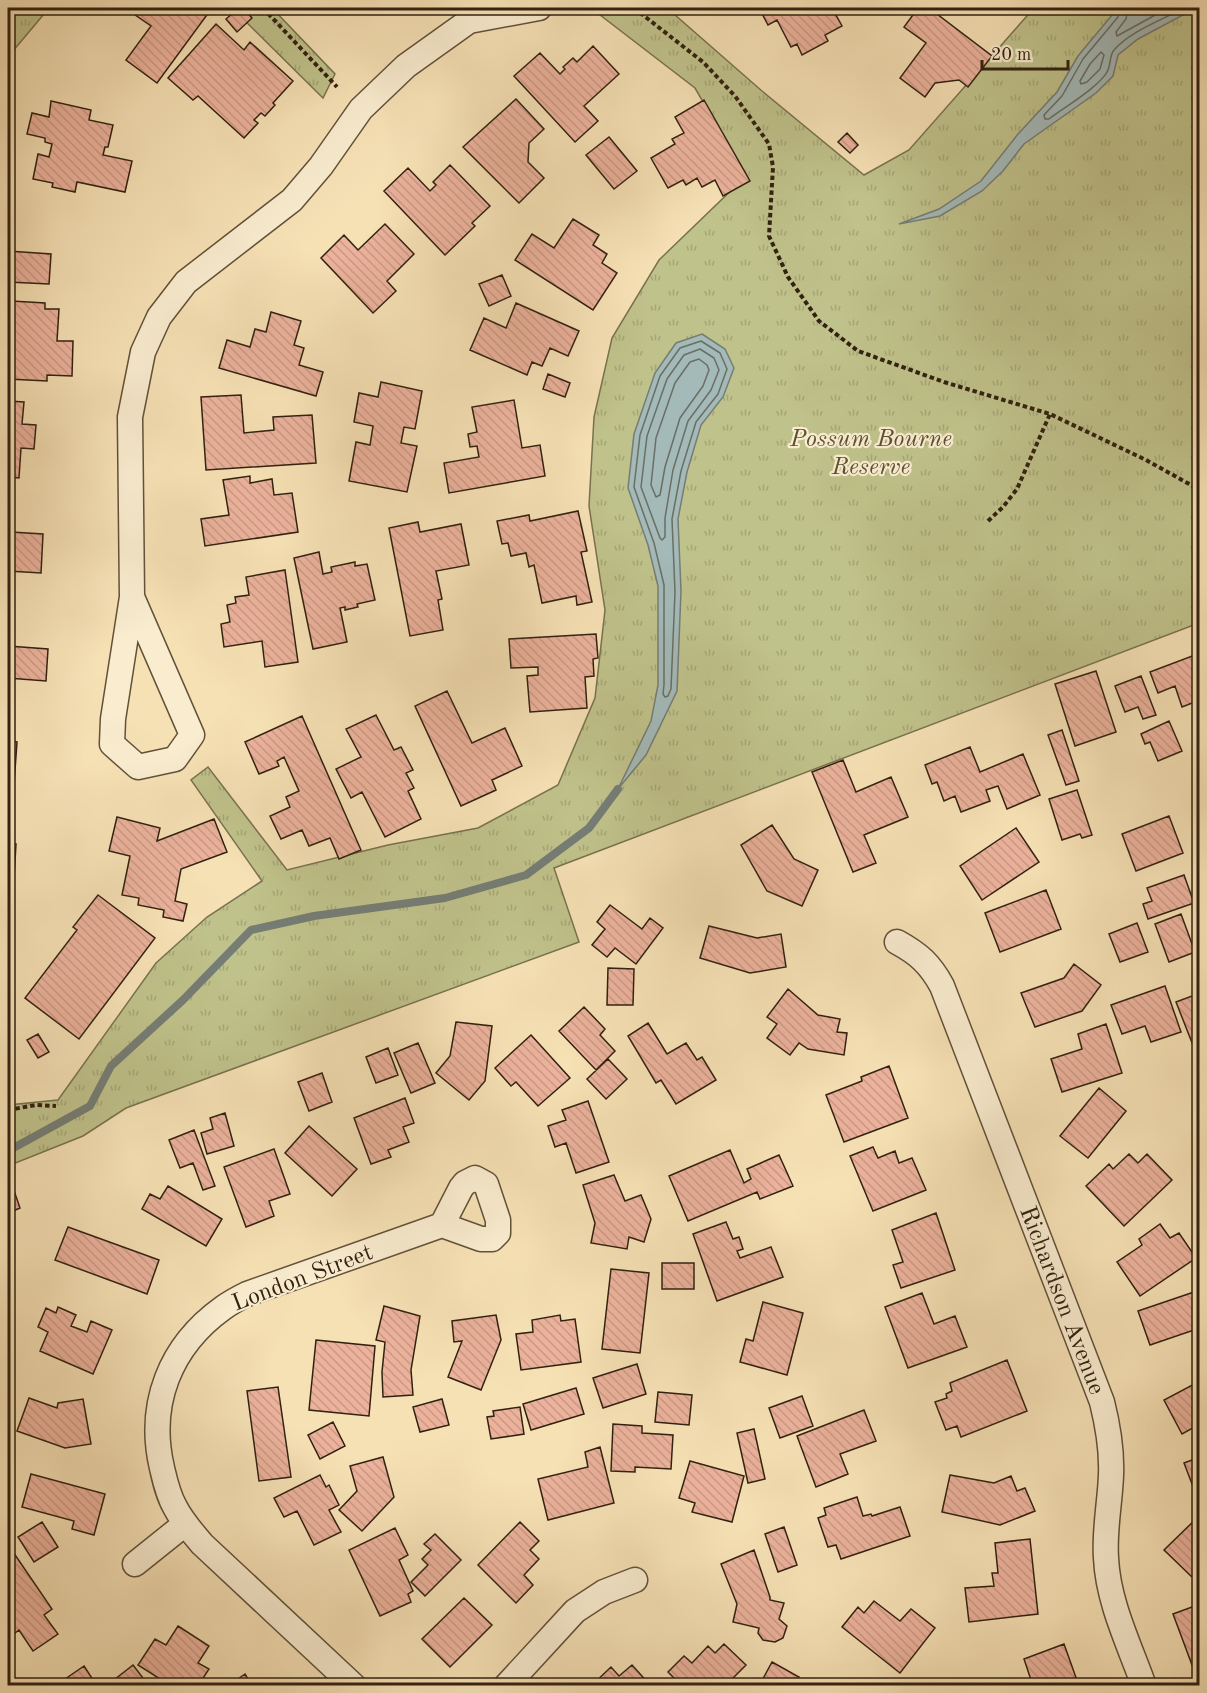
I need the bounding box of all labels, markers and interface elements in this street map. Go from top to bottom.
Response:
scale bar [982,33,1068,71]
text: 20 m [991,46,1031,64]
park label: Possum Bourne Reserve [789,428,952,480]
street label: Richardson Avenue [1014,1203,1108,1398]
street label: London Street [229,1241,376,1317]

